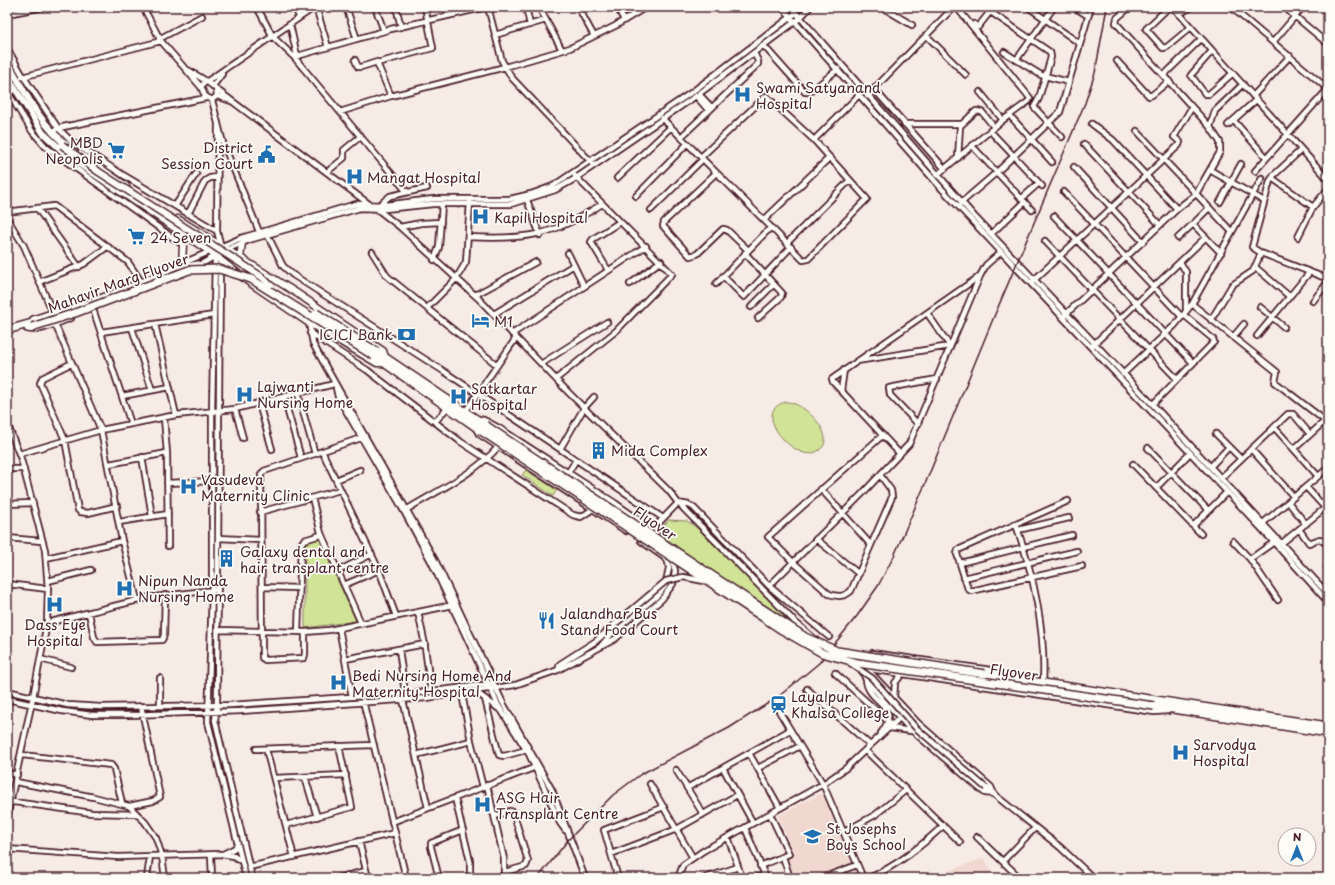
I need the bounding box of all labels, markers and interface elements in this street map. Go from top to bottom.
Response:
place label: Swami Satyanand Hospital [756,77,881,114]
hospital icon: Swami Satyanand Hospital [733,85,753,105]
place label: MBD Neopolis [45,132,103,169]
place label: District Session Court [161,137,253,174]
supermarket icon: MBD Neopolis [106,140,126,160]
public building icon: District Session Court [256,145,276,165]
hospital icon: Mangat Hospital [344,167,364,187]
place label: Mangat Hospital [367,167,481,188]
hospital icon: Kapil Hospital [471,207,491,227]
place label: Kapil Hospital [494,207,588,228]
supermarket icon: 24 Seven [127,227,147,247]
place label: 24 Seven [150,227,211,248]
street label: Mahavir Marg Flyover [45,248,192,318]
hotel icon: M1 [471,311,491,331]
place label: M1 [494,311,513,332]
place label: ICICI Bank [319,324,393,345]
bank icon: ICICI Bank [396,324,416,344]
place label: Lajwanti Nursing Home [257,376,353,413]
place label: Satkartar Hospital [471,378,538,415]
hospital icon: Lajwanti Nursing Home [234,384,254,404]
hospital icon: Satkartar Hospital [448,386,468,406]
building icon: Mida Complex [588,440,608,460]
place label: Mida Complex [611,440,708,461]
place label: Vasudeva Maternity Clinic [201,469,310,506]
hospital icon: Vasudeva Maternity Clinic [178,477,198,497]
street label: Flyover [629,501,681,546]
place label: Galaxy dental and hair transplant centre [240,541,389,578]
building icon: Galaxy dental and hair transplant centre [217,549,237,569]
place label: Nipun Nanda Nursing Home [138,570,234,607]
hospital icon: Nipun Nanda Nursing Home [115,578,135,598]
hospital icon: Dass Eye Hospital [45,594,65,614]
place label: Jalandhar Bus Stand Food Court [560,603,678,640]
restaurant icon: Jalandhar Bus Stand Food Court [537,611,557,631]
place label: Dass Eye Hospital [24,614,86,651]
street label: Flyover [989,658,1040,686]
place label: Bedi Nursing Home And Maternity Hospital [352,665,512,702]
hospital icon: Bedi Nursing Home And Maternity Hospital [329,673,349,693]
place label: Layalpur Khalsa College [791,686,890,723]
station icon: Layalpur Khalsa College [768,694,788,714]
place label: Sarvodya Hospital [1193,734,1256,771]
hospital icon: Sarvodya Hospital [1170,742,1190,762]
place label: ASG Hair Transplant Centre [496,787,619,824]
hospital icon: ASG Hair Transplant Centre [473,795,493,815]
place label: St Josephs Boys School [826,818,906,855]
school or university icon: St Josephs Boys School [803,826,823,846]
north arrow [1277,827,1317,867]
text: N [1293,828,1302,845]

